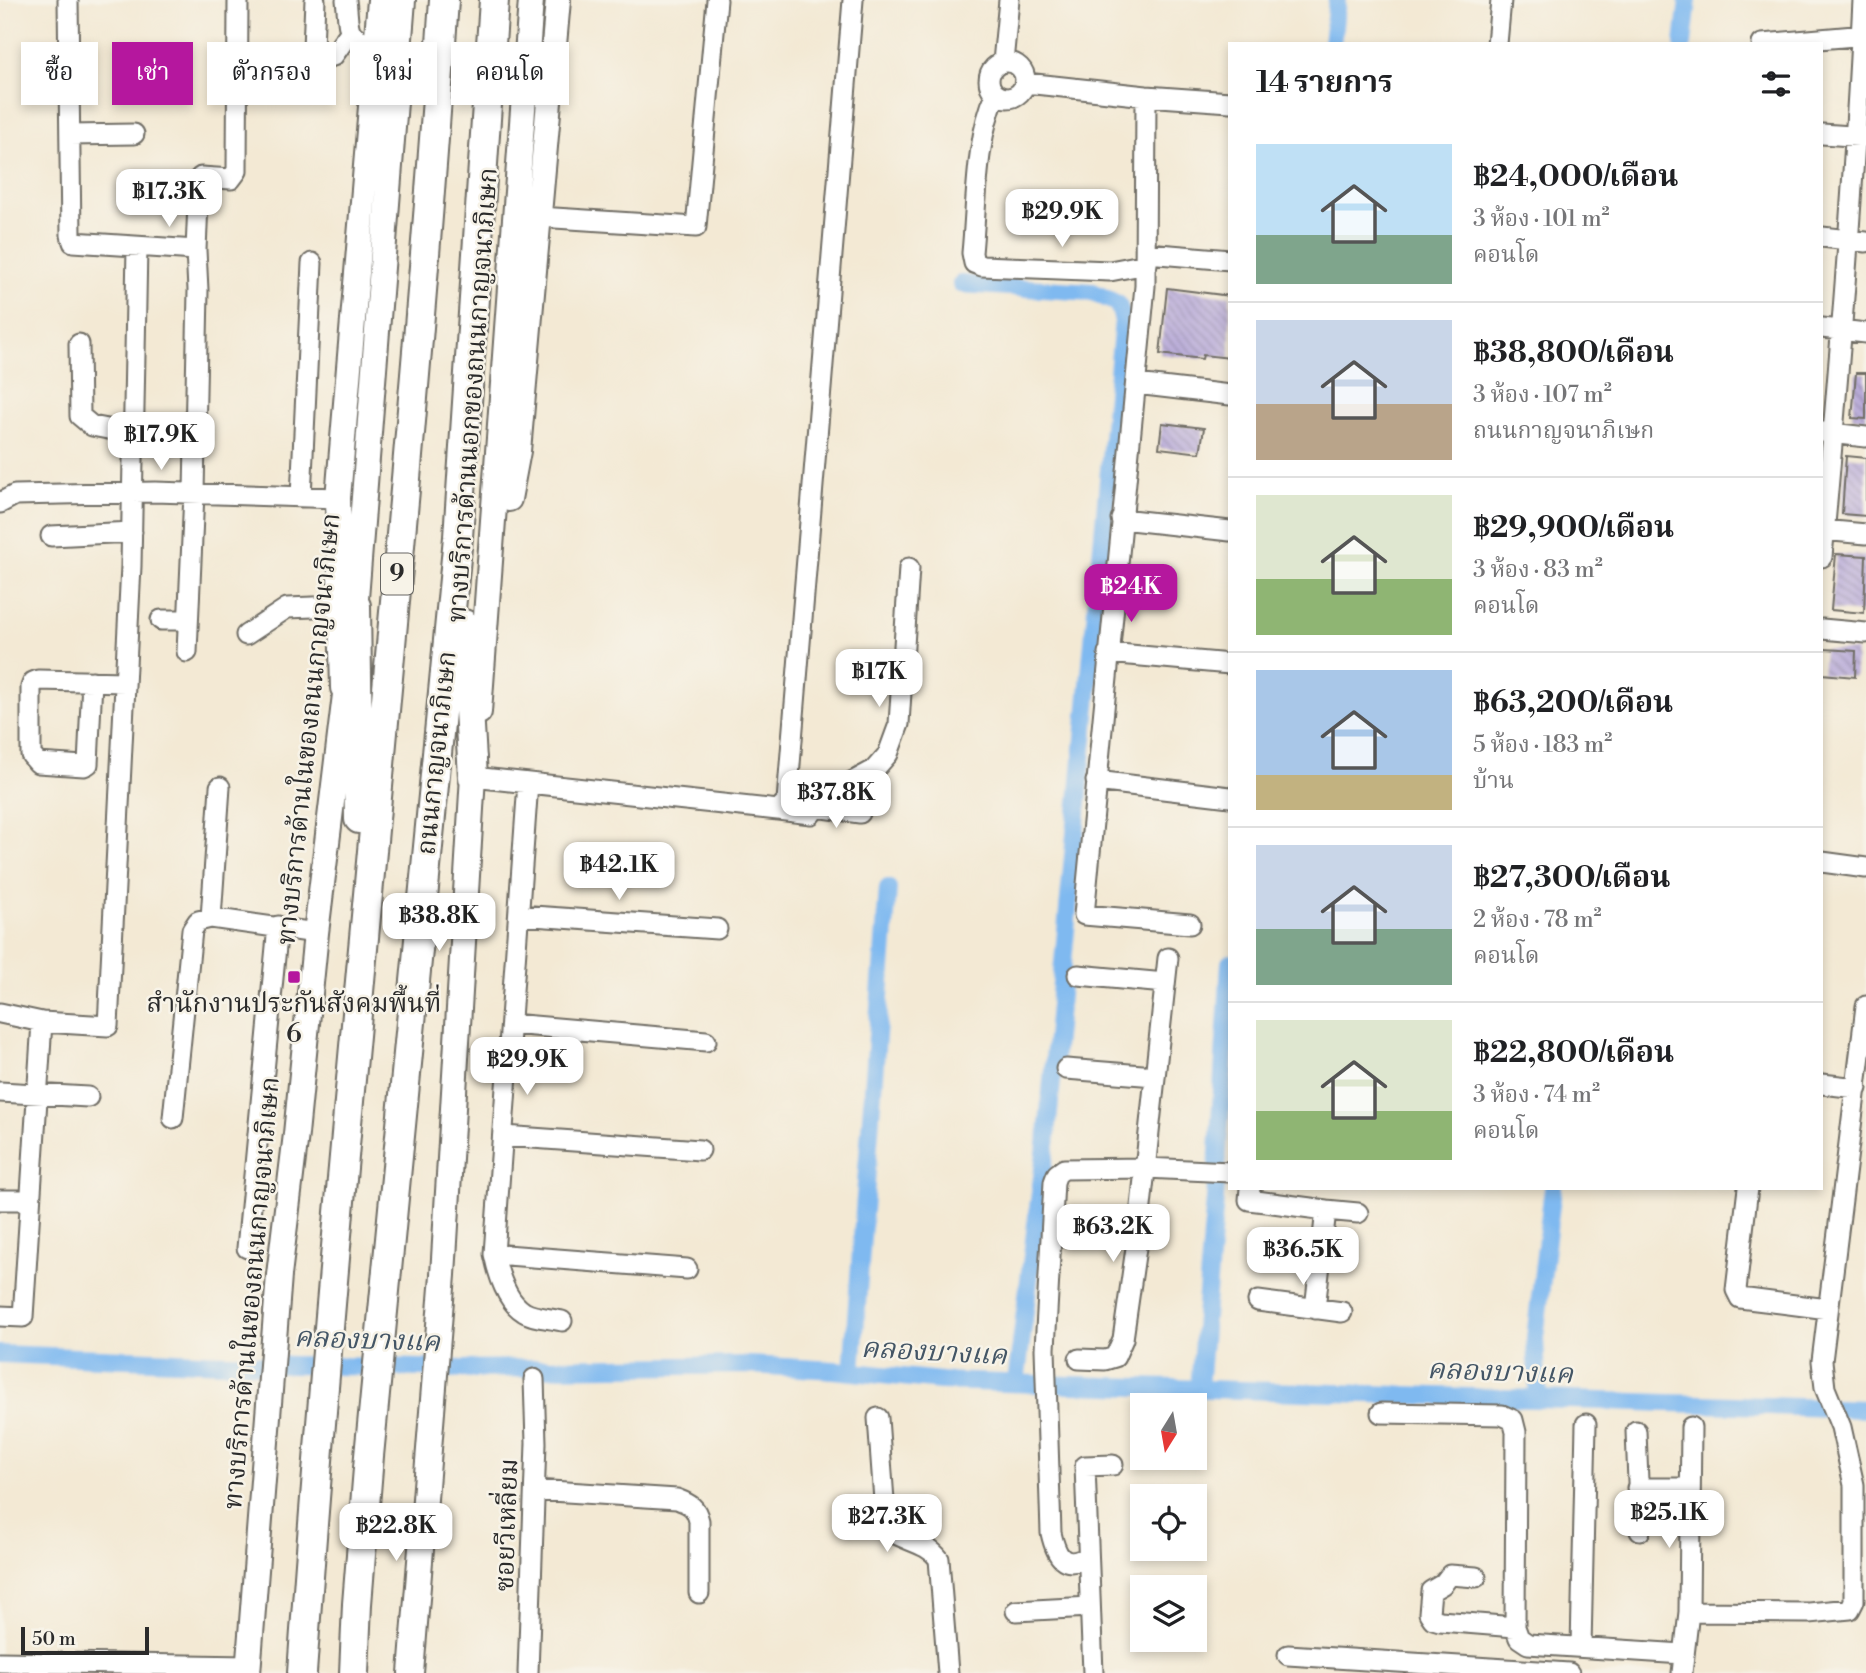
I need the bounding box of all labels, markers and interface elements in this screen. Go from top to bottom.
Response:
chip: ซื้อ [21,42,98,105]
chip: เช่า [112,42,193,105]
chip: ตัวกรอง [207,42,336,105]
chip: ใหม่ [350,42,437,105]
chip: คอนโด [451,42,569,105]
text: 14 รายการ [1256,64,1393,102]
icon: filters [1757,65,1795,103]
text: ฿24,000/เดือน [1473,158,1678,196]
street label: ทางบริการด้านนอกของถนนกาญจนาภิเษก [441,167,505,623]
pin: ฿17.3K [112,170,226,229]
icon: home [1312,172,1396,256]
text: ฿17.3K [132,178,206,206]
pin: ฿29.9K [1005,190,1119,249]
text: ฿29.9K [1021,198,1103,226]
text: 3 ห้อง · 101 m² [1473,205,1610,233]
text: คอนโด [1473,241,1540,269]
text: ฿38,800/เดือน [1473,334,1674,372]
icon: home [1312,348,1396,432]
text: 3 ห้อง · 107 m² [1473,381,1612,409]
pin: ฿17.9K [104,412,218,472]
text: ถนนกาญจนาภิเษก [1473,417,1654,445]
text: ฿17.9K [124,421,198,449]
text: ฿29,900/เดือน [1473,509,1674,547]
street label: ทางบริการด้านในของถนนกาญจนาภิเษก [267,511,348,947]
icon: home [1312,523,1396,607]
road number: 9 [381,554,413,594]
text: 3 ห้อง · 83 m² [1473,556,1603,584]
pin: ฿24K [1090,564,1172,624]
text: ฿24K [1100,573,1162,601]
text: คอนโด [1473,592,1540,620]
street label: ถนนกาญจนาภิเษก [410,649,464,857]
pin: ฿17K [838,650,920,709]
text: ฿17K [852,658,906,686]
text: ฿63,200/เดือน [1473,684,1673,722]
icon: home [1312,698,1396,782]
text: 5 ห้อง · 183 m² [1473,731,1612,759]
text: บ้าน [1473,767,1514,795]
pin: ฿37.8K [779,770,893,830]
text: ฿37.8K [797,779,875,807]
pin: ฿42.1K [562,842,676,902]
text: ฿42.1K [580,851,658,879]
text: ฿27,300/เดือน [1473,859,1670,897]
icon: home [1312,873,1396,957]
pin: ฿38.8K [382,894,496,953]
text: ฿38.8K [399,902,479,930]
text: 2 ห้อง · 78 m² [1473,906,1602,934]
text: คอนโด [1473,942,1540,970]
marker: สำนักงานประกันสังคมพื้นที่ 6 [286,969,302,985]
place label: สำนักงานประกันสังคมพื้นที่ 6 [147,984,441,1050]
text: ฿22,800/เดือน [1473,1034,1674,1072]
pin: ฿29.9K [470,1038,584,1097]
text: ฿29.9K [486,1046,568,1074]
icon: home [1312,1048,1396,1132]
street label: ทางบริการด้านในของถนนกาญจนาภิเษก [214,1075,287,1511]
text: 3 ห้อง · 74 m² [1473,1081,1600,1109]
text: คอนโด [1473,1117,1540,1145]
pin: ฿63.2K [1056,1204,1170,1264]
text: ฿63.2K [1073,1213,1153,1241]
pin: ฿36.5K [1246,1228,1360,1287]
text: ฿36.5K [1263,1236,1343,1264]
water label: คลองบางแค [293,1320,442,1360]
water label: คลองบางแค [860,1331,1009,1373]
water label: คลองบางแค [1426,1352,1575,1392]
north arrow [1130,1393,1208,1470]
map controls [1130,1393,1207,1652]
street label: ซอยวีเหลี่ยม [485,1458,525,1592]
button: locate [1130,1484,1207,1561]
pin: ฿25.1K [1612,1490,1726,1550]
pin: ฿27.3K [830,1494,944,1554]
text: ฿25.1K [1630,1499,1708,1527]
text: ฿27.3K [848,1503,926,1531]
pin: ฿22.8K [339,1504,453,1563]
text: ฿22.8K [355,1512,437,1540]
button: layers [1130,1575,1207,1652]
scale bar [21,1624,149,1656]
text: 50 m [32,1627,76,1651]

